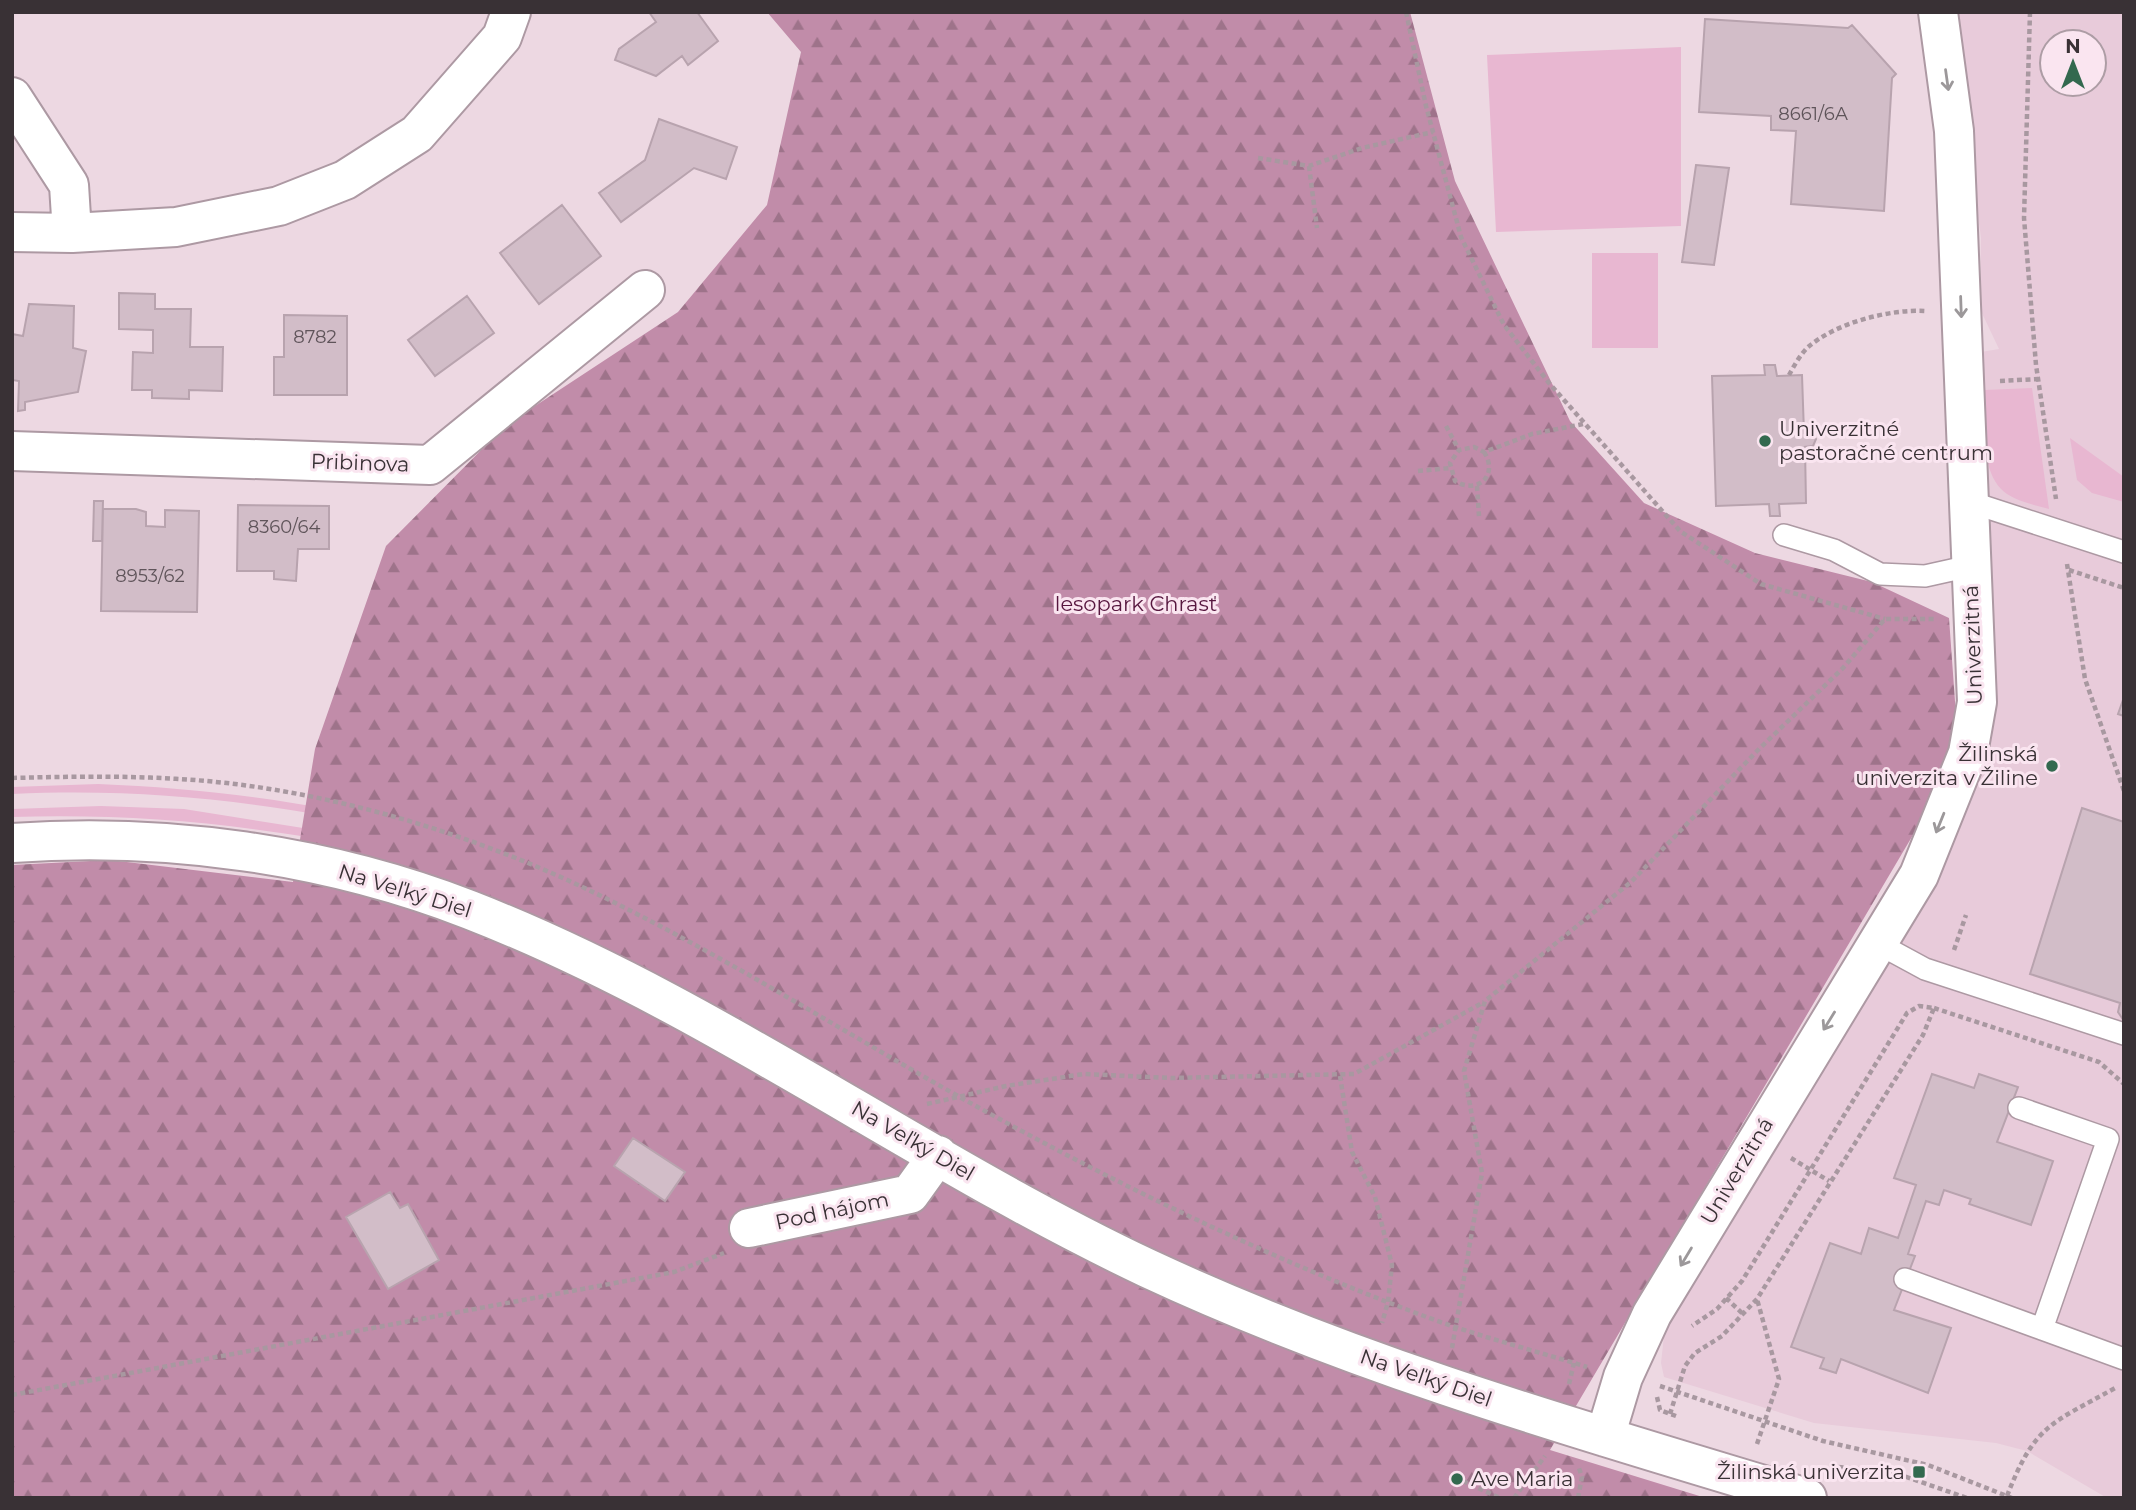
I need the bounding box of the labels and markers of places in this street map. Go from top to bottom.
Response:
place label: Univerzitné pastoračné centrum [1779,416,1993,465]
marker: Univerzitné pastoračné centrum [1757,433,1773,449]
place label: Žilinská univerzita v Žiline [1855,741,2038,790]
marker: Žilinská univerzita v Žiline [2044,758,2060,774]
place label: Žilinská univerzita [1717,1459,1905,1484]
marker: Žilinská univerzita [1911,1464,1927,1480]
place label: Ave Maria [1471,1466,1574,1491]
marker: Ave Maria [1449,1471,1465,1487]

